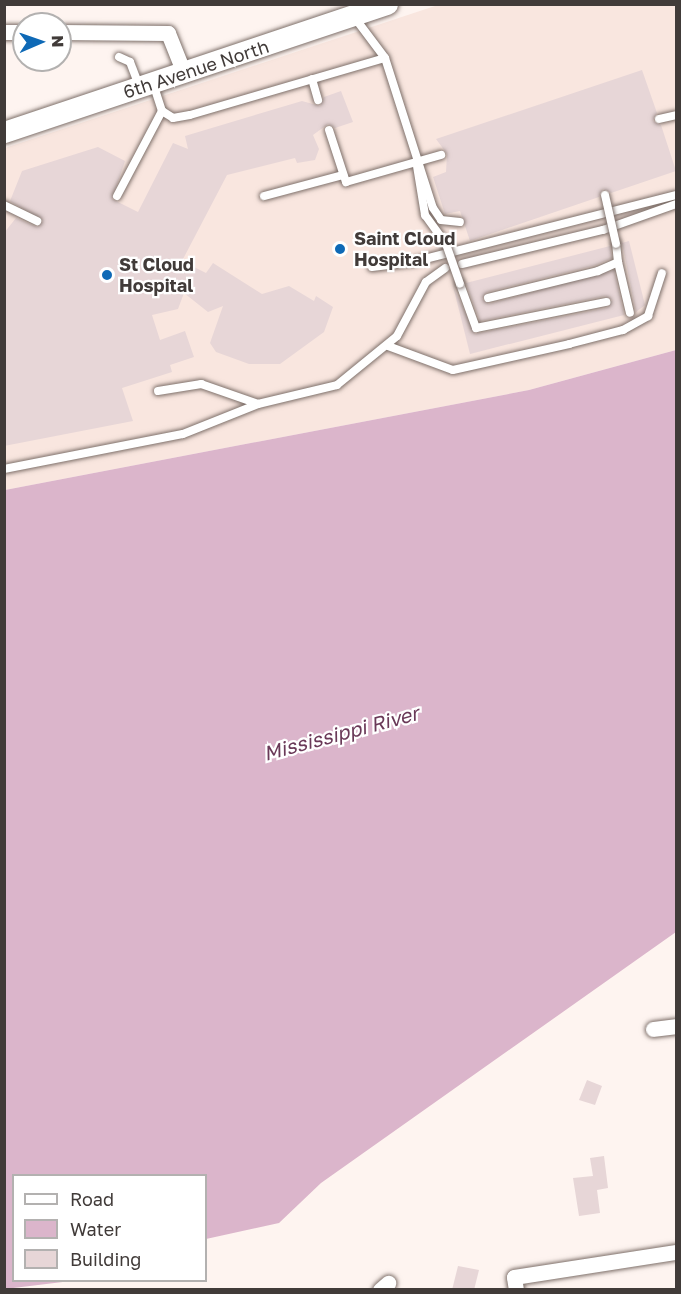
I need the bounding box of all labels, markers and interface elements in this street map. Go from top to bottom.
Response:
north arrow [12,12,72,72]
text: N [48,35,68,48]
street label: 6th Avenue North [120,35,272,103]
place label: Saint Cloud Hospital [354,228,455,270]
marker: Saint Cloud Hospital [331,240,349,258]
place label: St Cloud Hospital [119,254,194,296]
marker: St Cloud Hospital [100,268,114,282]
water label: Mississippi River [261,701,421,765]
legend [12,1174,207,1282]
text: Road [70,1188,114,1210]
text: Water [70,1218,121,1240]
text: Building [70,1248,141,1270]

